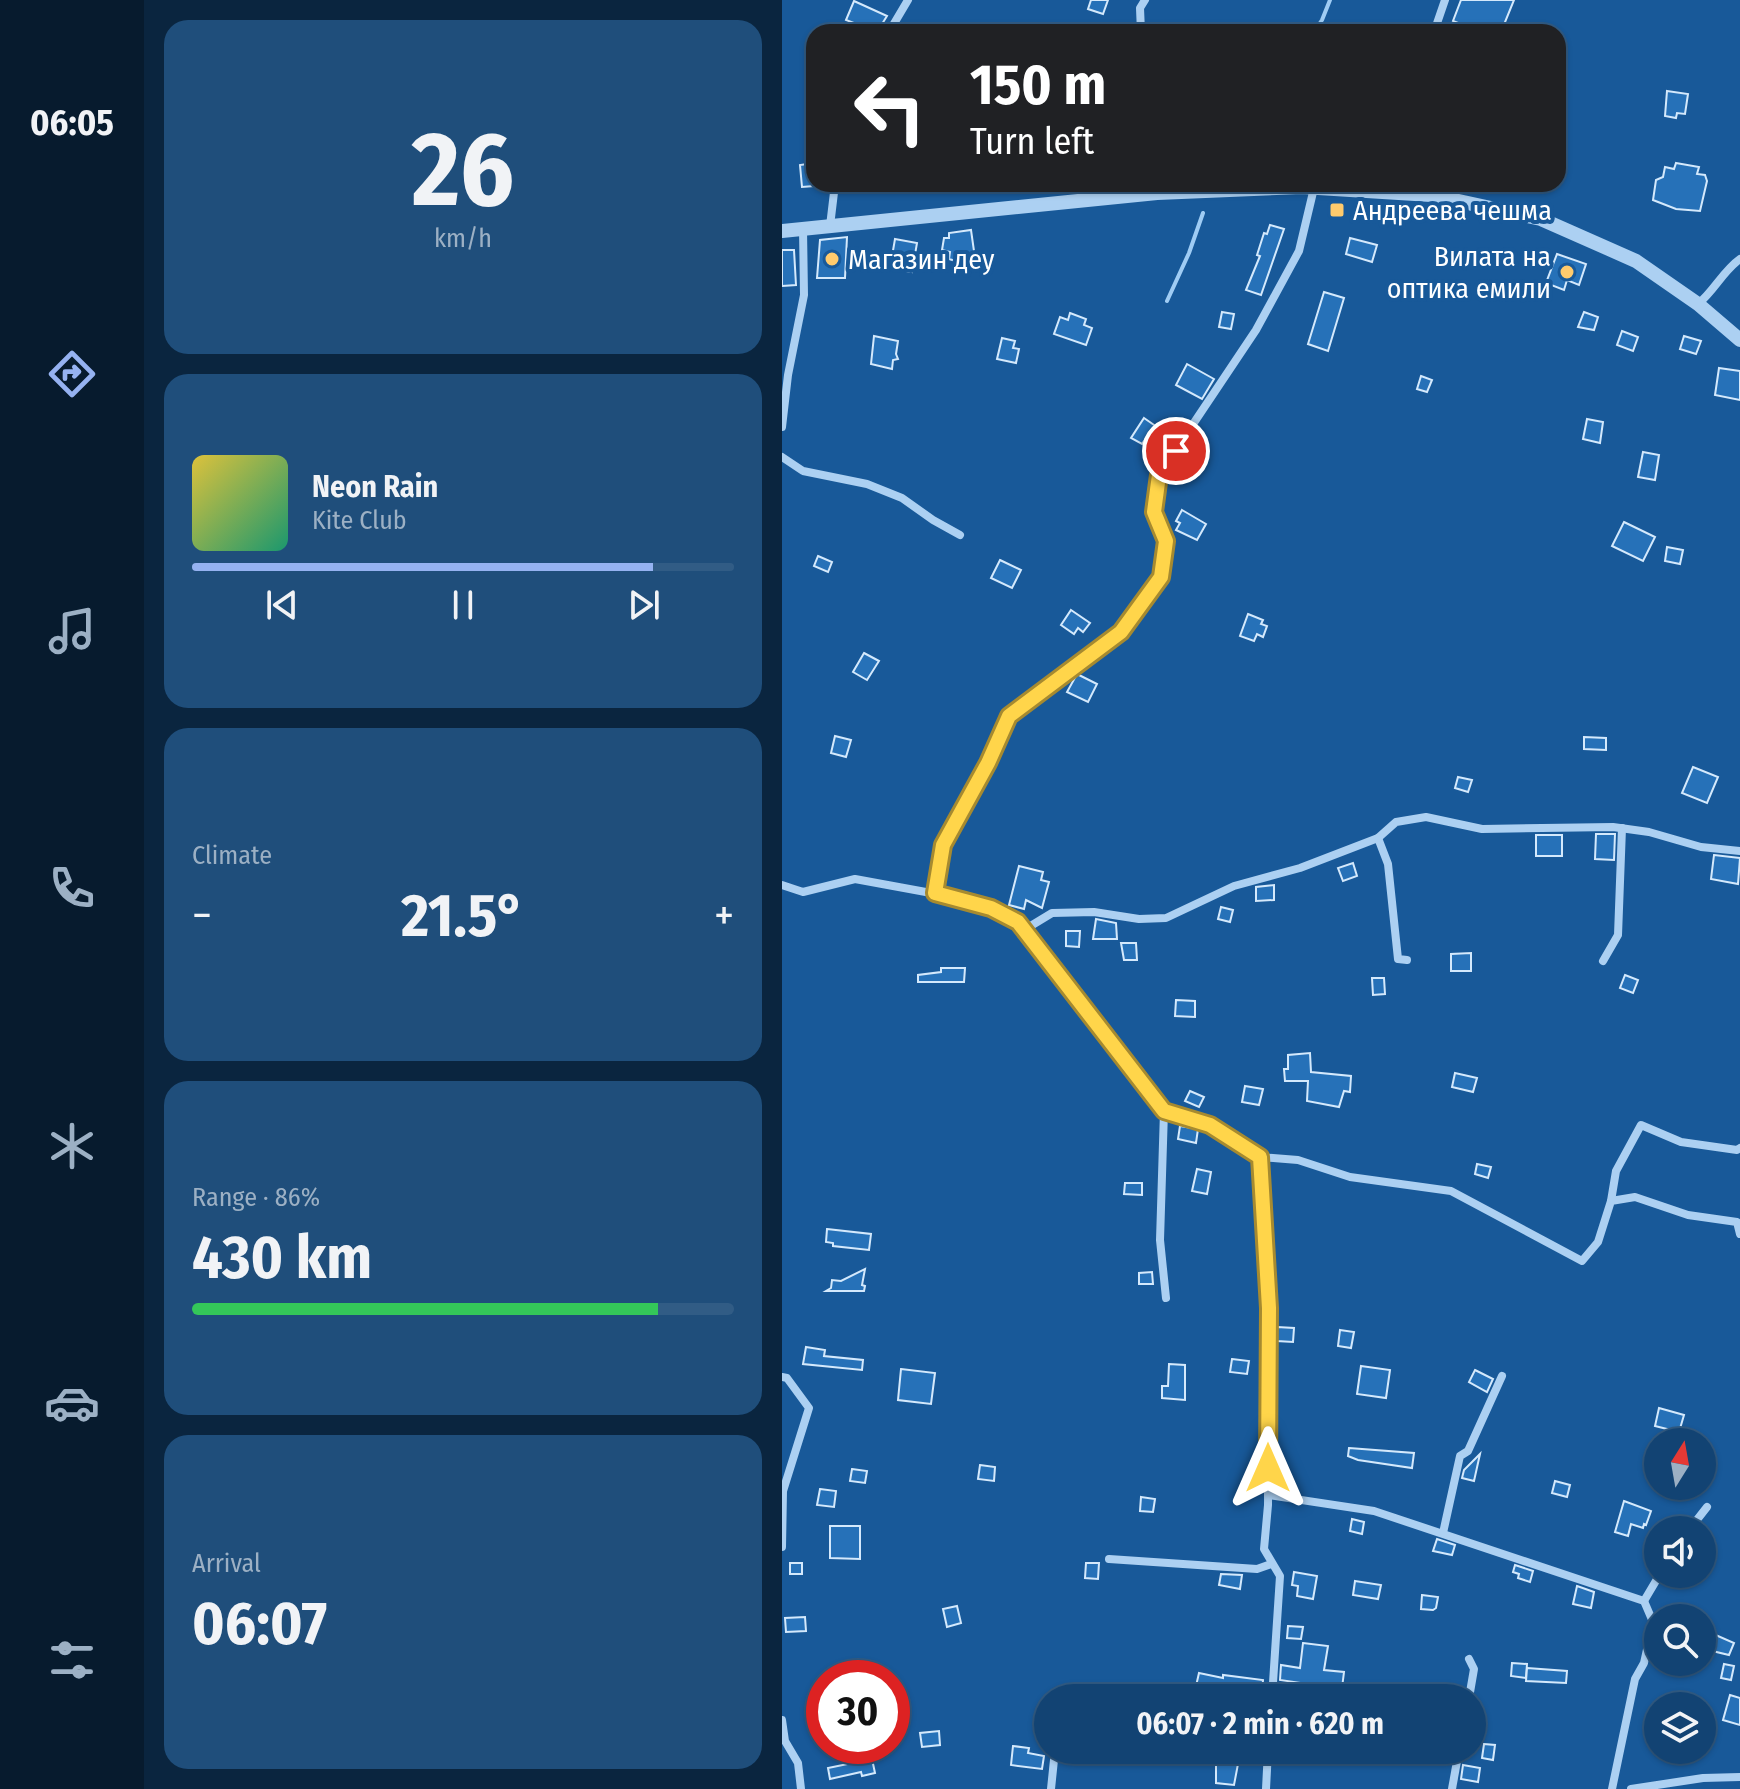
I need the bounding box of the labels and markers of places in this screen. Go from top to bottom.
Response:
place label: Андреева чешма [1353,194,1552,227]
marker: Андреева чешма [1328,201,1346,219]
place label: Вилата на оптика емили [1387,240,1551,305]
place label: Магазин деу [848,243,995,276]
marker: Магазин деу [823,250,841,268]
marker: Вилата на оптика емили [1558,263,1576,281]
pin [1142,417,1210,485]

